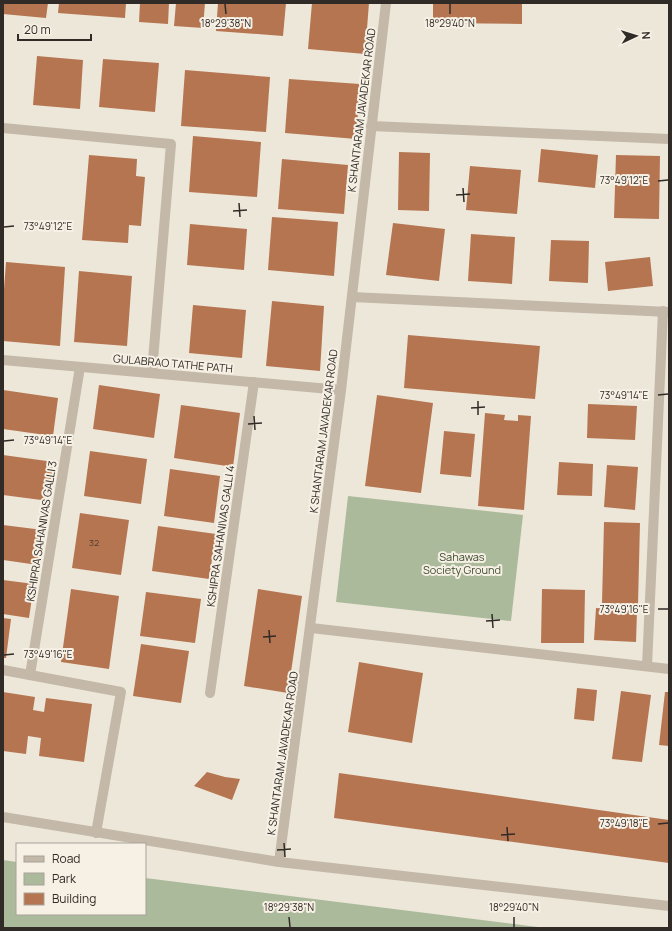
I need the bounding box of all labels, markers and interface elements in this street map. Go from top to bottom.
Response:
scale bar [18,16,91,42]
text: 18°29'38"N [201,16,251,30]
text: 18°29'40"N [425,16,475,30]
north arrow [616,16,656,56]
text: 20 m [24,21,51,38]
street label: K SHANTARAM JAVADEKAR ROAD [343,27,379,193]
text: N [639,31,654,40]
text: 73°49'12"E [600,173,649,187]
text: 73°49'12"E [24,219,73,233]
street label: K SHANTARAM JAVADEKAR ROAD [305,348,341,514]
street label: GULABRAO TATHE PATH [112,350,234,376]
text: 73°49'14"E [600,388,648,402]
text: 73°49'14"E [24,433,72,447]
street label: KSHIPRA SAHANIVAS GALLI 3 [22,460,60,602]
street label: KSHIPRA SAHANIVAS GALLI 4 [203,464,237,608]
house number: 32 [89,536,99,549]
park label: Sahawas Society Ground [423,549,501,577]
text: 73°49'16"E [600,602,649,616]
text: 73°49'16"E [24,647,73,661]
street label: K SHANTARAM JAVADEKAR ROAD [263,670,301,836]
text: 73°49'18"E [600,816,649,830]
legend [16,843,146,915]
text: Road [52,850,80,867]
text: Park [52,870,77,887]
text: Building [52,890,96,907]
text: 18°29'38"N [264,900,314,914]
text: 18°29'40"N [489,900,539,914]

